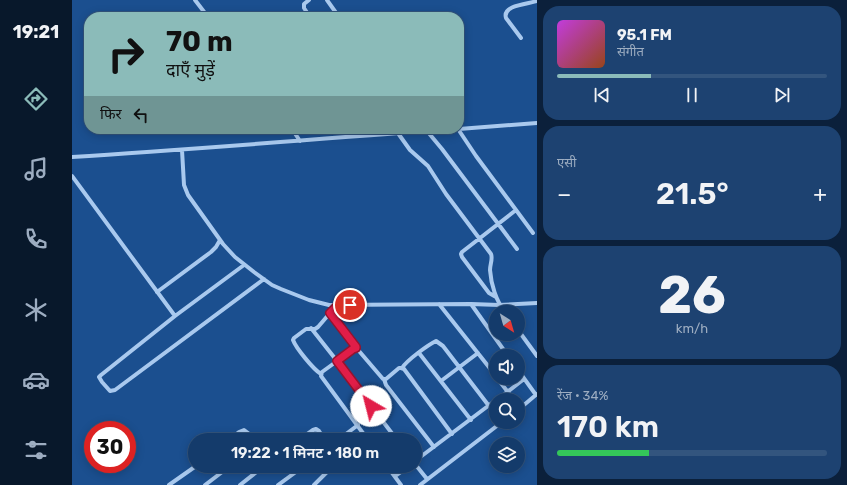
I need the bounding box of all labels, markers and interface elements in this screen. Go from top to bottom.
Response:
text: 19:21 [13,21,59,43]
text: 70 m [166,25,233,58]
text: 95.1 FM [617,26,672,44]
icon: right [100,28,152,80]
text: संगीत [617,44,644,59]
text: दाएँ मुड़ें [166,59,215,81]
icon: previous [591,84,613,106]
icon: pause [681,84,703,106]
icon: next [771,84,793,106]
icon: directions [22,85,50,113]
icon: left [130,104,152,126]
text: फिर [100,105,122,123]
icon: music [22,155,50,183]
text: एसी [557,155,576,170]
text: 21.5° [656,176,729,212]
text: − [557,181,571,208]
text: + [813,181,827,208]
icon: phone [22,225,50,253]
text: 26 [658,264,726,326]
pin [333,288,367,322]
icon: arrive [339,294,361,316]
icon: climate [22,296,50,324]
north arrow [489,305,525,341]
map controls [489,305,525,473]
text: km/h [676,321,708,336]
button: sound [489,349,525,385]
icon: car [22,366,50,394]
position arrow [350,385,392,427]
text: रेंज · 34% [557,388,608,403]
button: search [489,393,525,429]
text: 170 km [557,409,659,445]
speed limit sign: 30 [84,421,136,473]
icon: filters [22,436,50,464]
button: layers [489,437,525,473]
text: 19:22 · 1 मिनट · 180 m [231,444,379,462]

